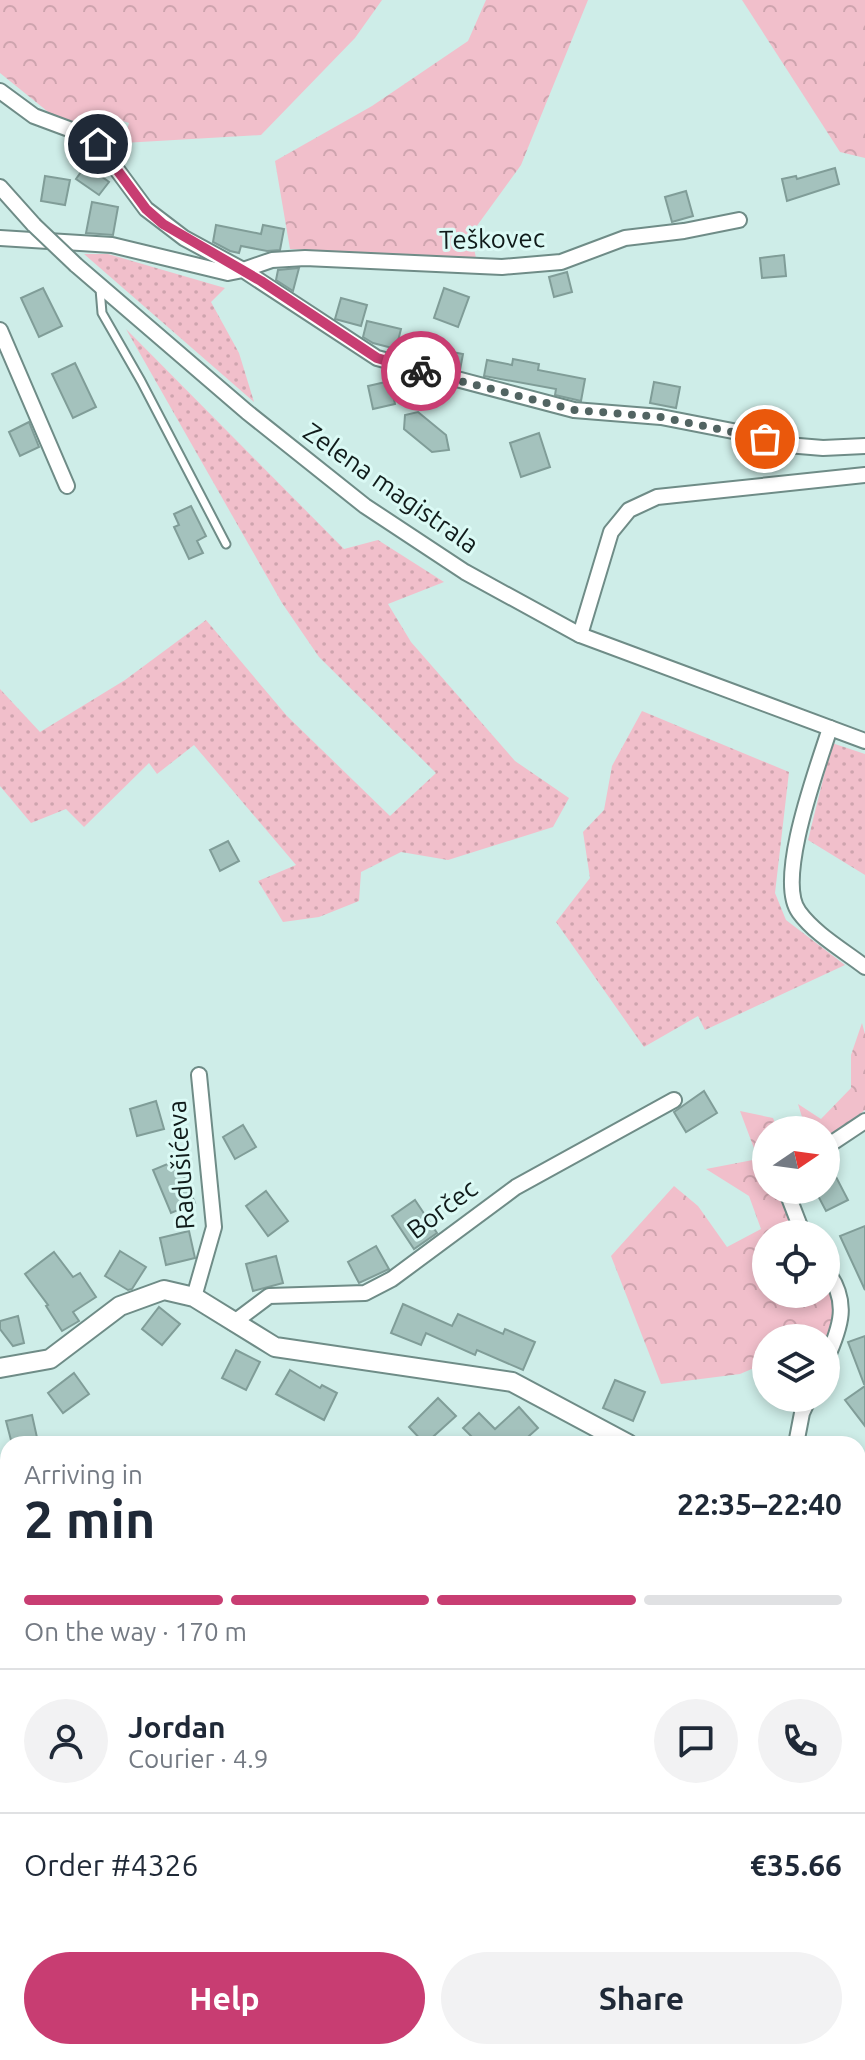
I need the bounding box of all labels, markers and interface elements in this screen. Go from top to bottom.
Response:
pin [64,110,132,178]
icon: home [76,122,120,166]
street label: Teškovec [439,223,545,254]
courier [381,331,461,411]
icon: bike [399,349,443,393]
pin [731,405,799,473]
street label: Zelena magistrala [298,417,484,559]
icon: bag [743,417,787,461]
street label: Radušićeva [162,1099,199,1231]
north arrow [752,1116,840,1204]
map controls [752,1116,840,1412]
street label: Borčec [401,1173,482,1244]
button: locate [752,1220,840,1308]
button: layers [752,1324,840,1412]
text: Arriving in [24,1460,143,1489]
text: 22:35–22:40 [677,1487,842,1521]
text: 2 min [24,1490,155,1548]
text: On the way · 170 m [24,1617,247,1646]
button: person [24,1699,108,1783]
button: chat [654,1699,738,1783]
button: phone [758,1699,842,1783]
text: Jordan [128,1710,226,1744]
text: Courier · 4.9 [128,1744,268,1773]
text: Order #4326 [24,1848,198,1882]
text: €35.66 [750,1848,842,1882]
button: Help [24,1952,425,2044]
button: Share [441,1952,842,2044]

